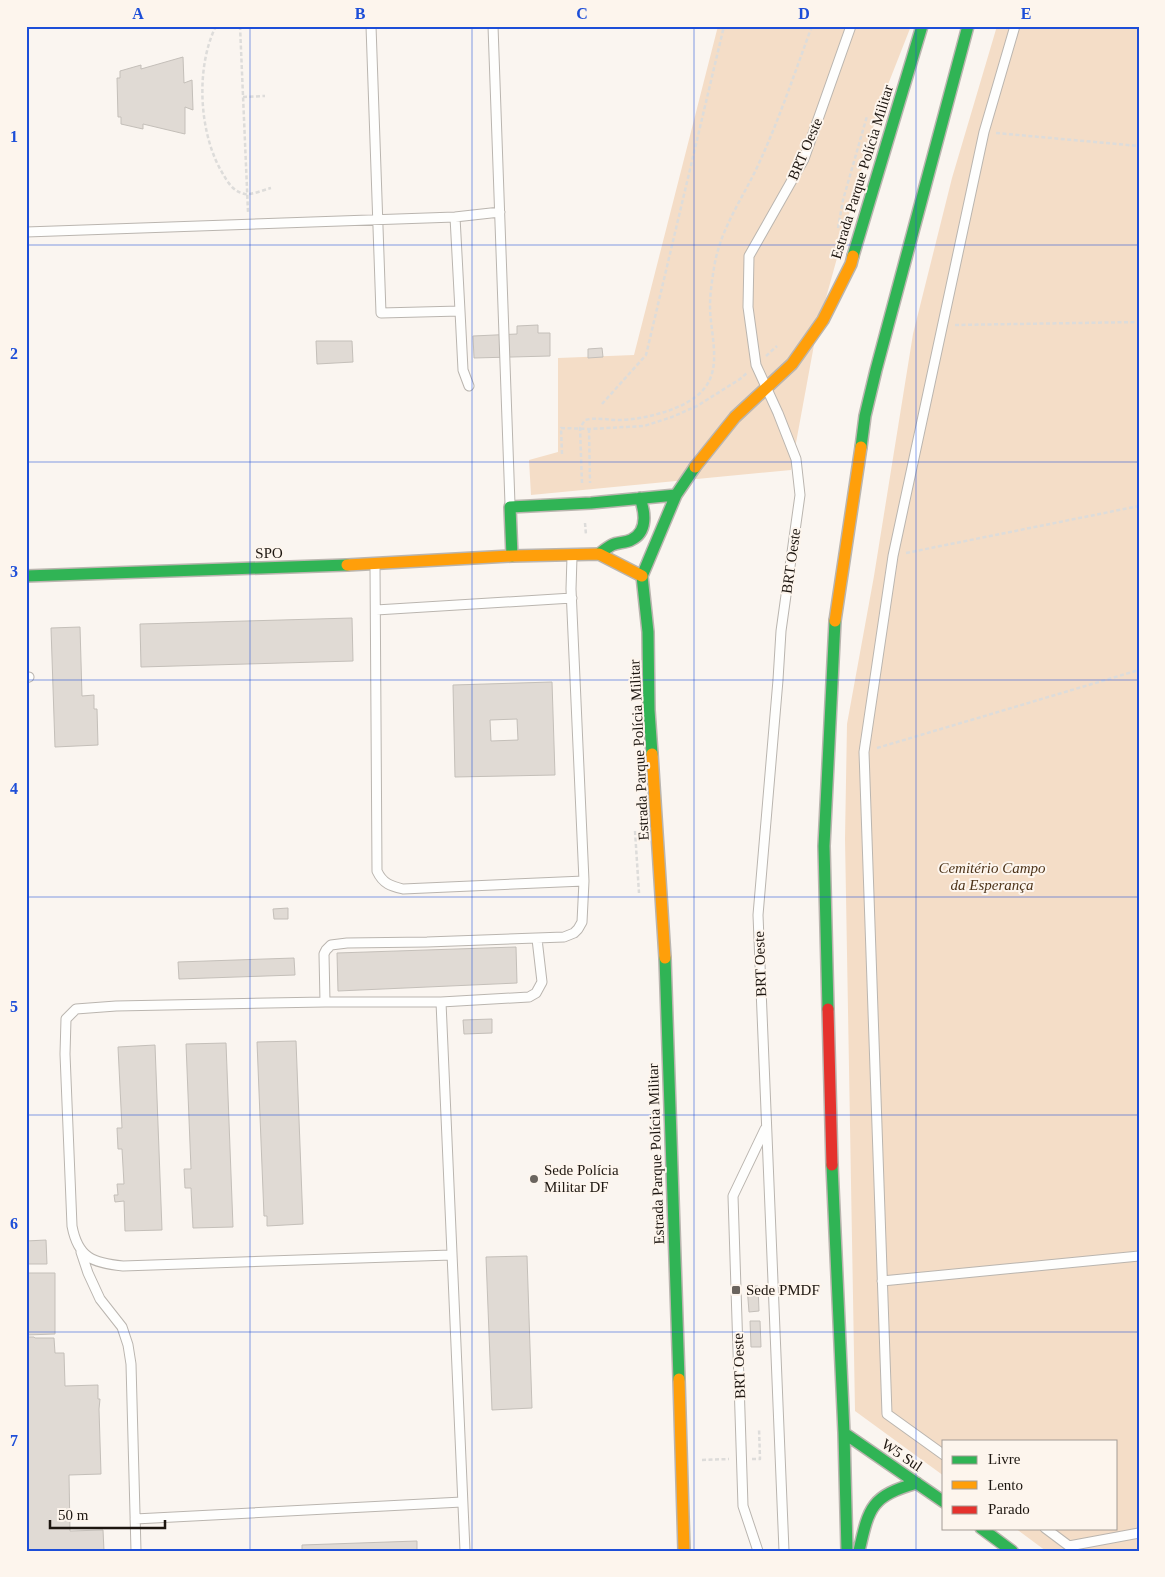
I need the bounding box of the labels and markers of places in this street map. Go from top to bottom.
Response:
place label: Sede Polícia Militar DF [544,1162,619,1195]
marker: Sede Polícia Militar DF [528,1173,540,1185]
place label: Sede PMDF [746,1282,820,1298]
marker: Sede PMDF [730,1284,742,1296]

